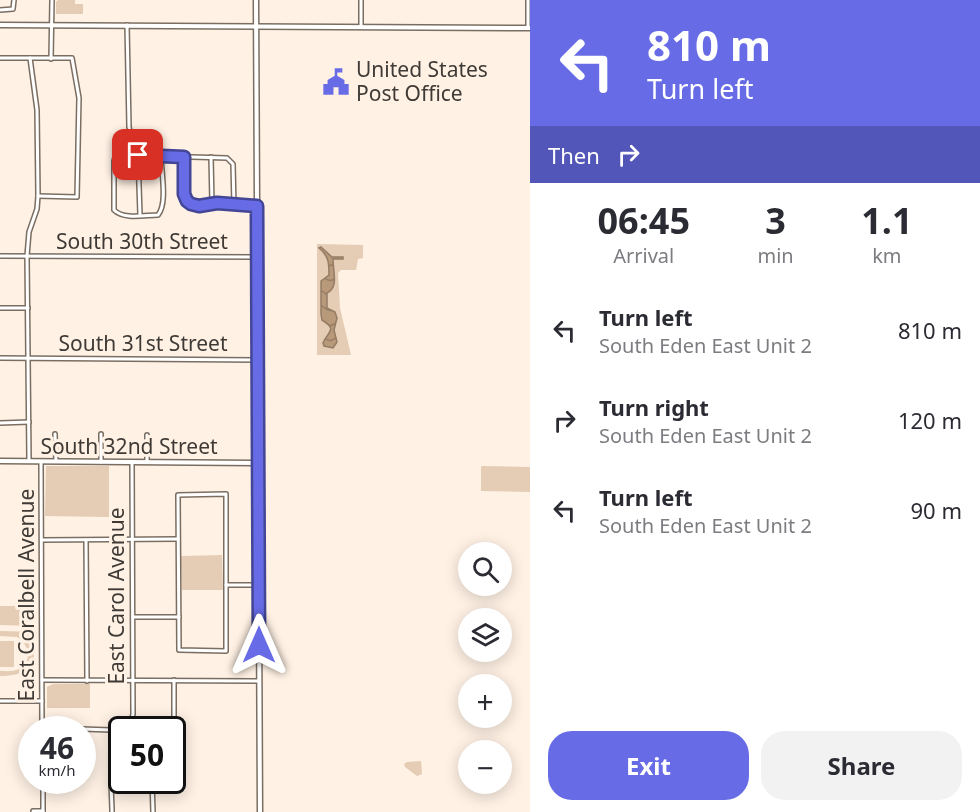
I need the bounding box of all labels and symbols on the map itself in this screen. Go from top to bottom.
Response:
place label: United States Post Office [356,55,488,107]
public building icon: United States Post Office [321,67,351,97]
pin [112,129,163,180]
street label: South 30th Street [56,227,228,255]
street label: South 31st Street [59,329,228,357]
street label: South 32nd Street [40,432,218,460]
street label: East Coralbell Avenue [12,489,40,701]
street label: East Carol Avenue [102,507,130,685]
position arrow [227,613,291,677]
speed limit sign: 50 [108,716,186,794]

